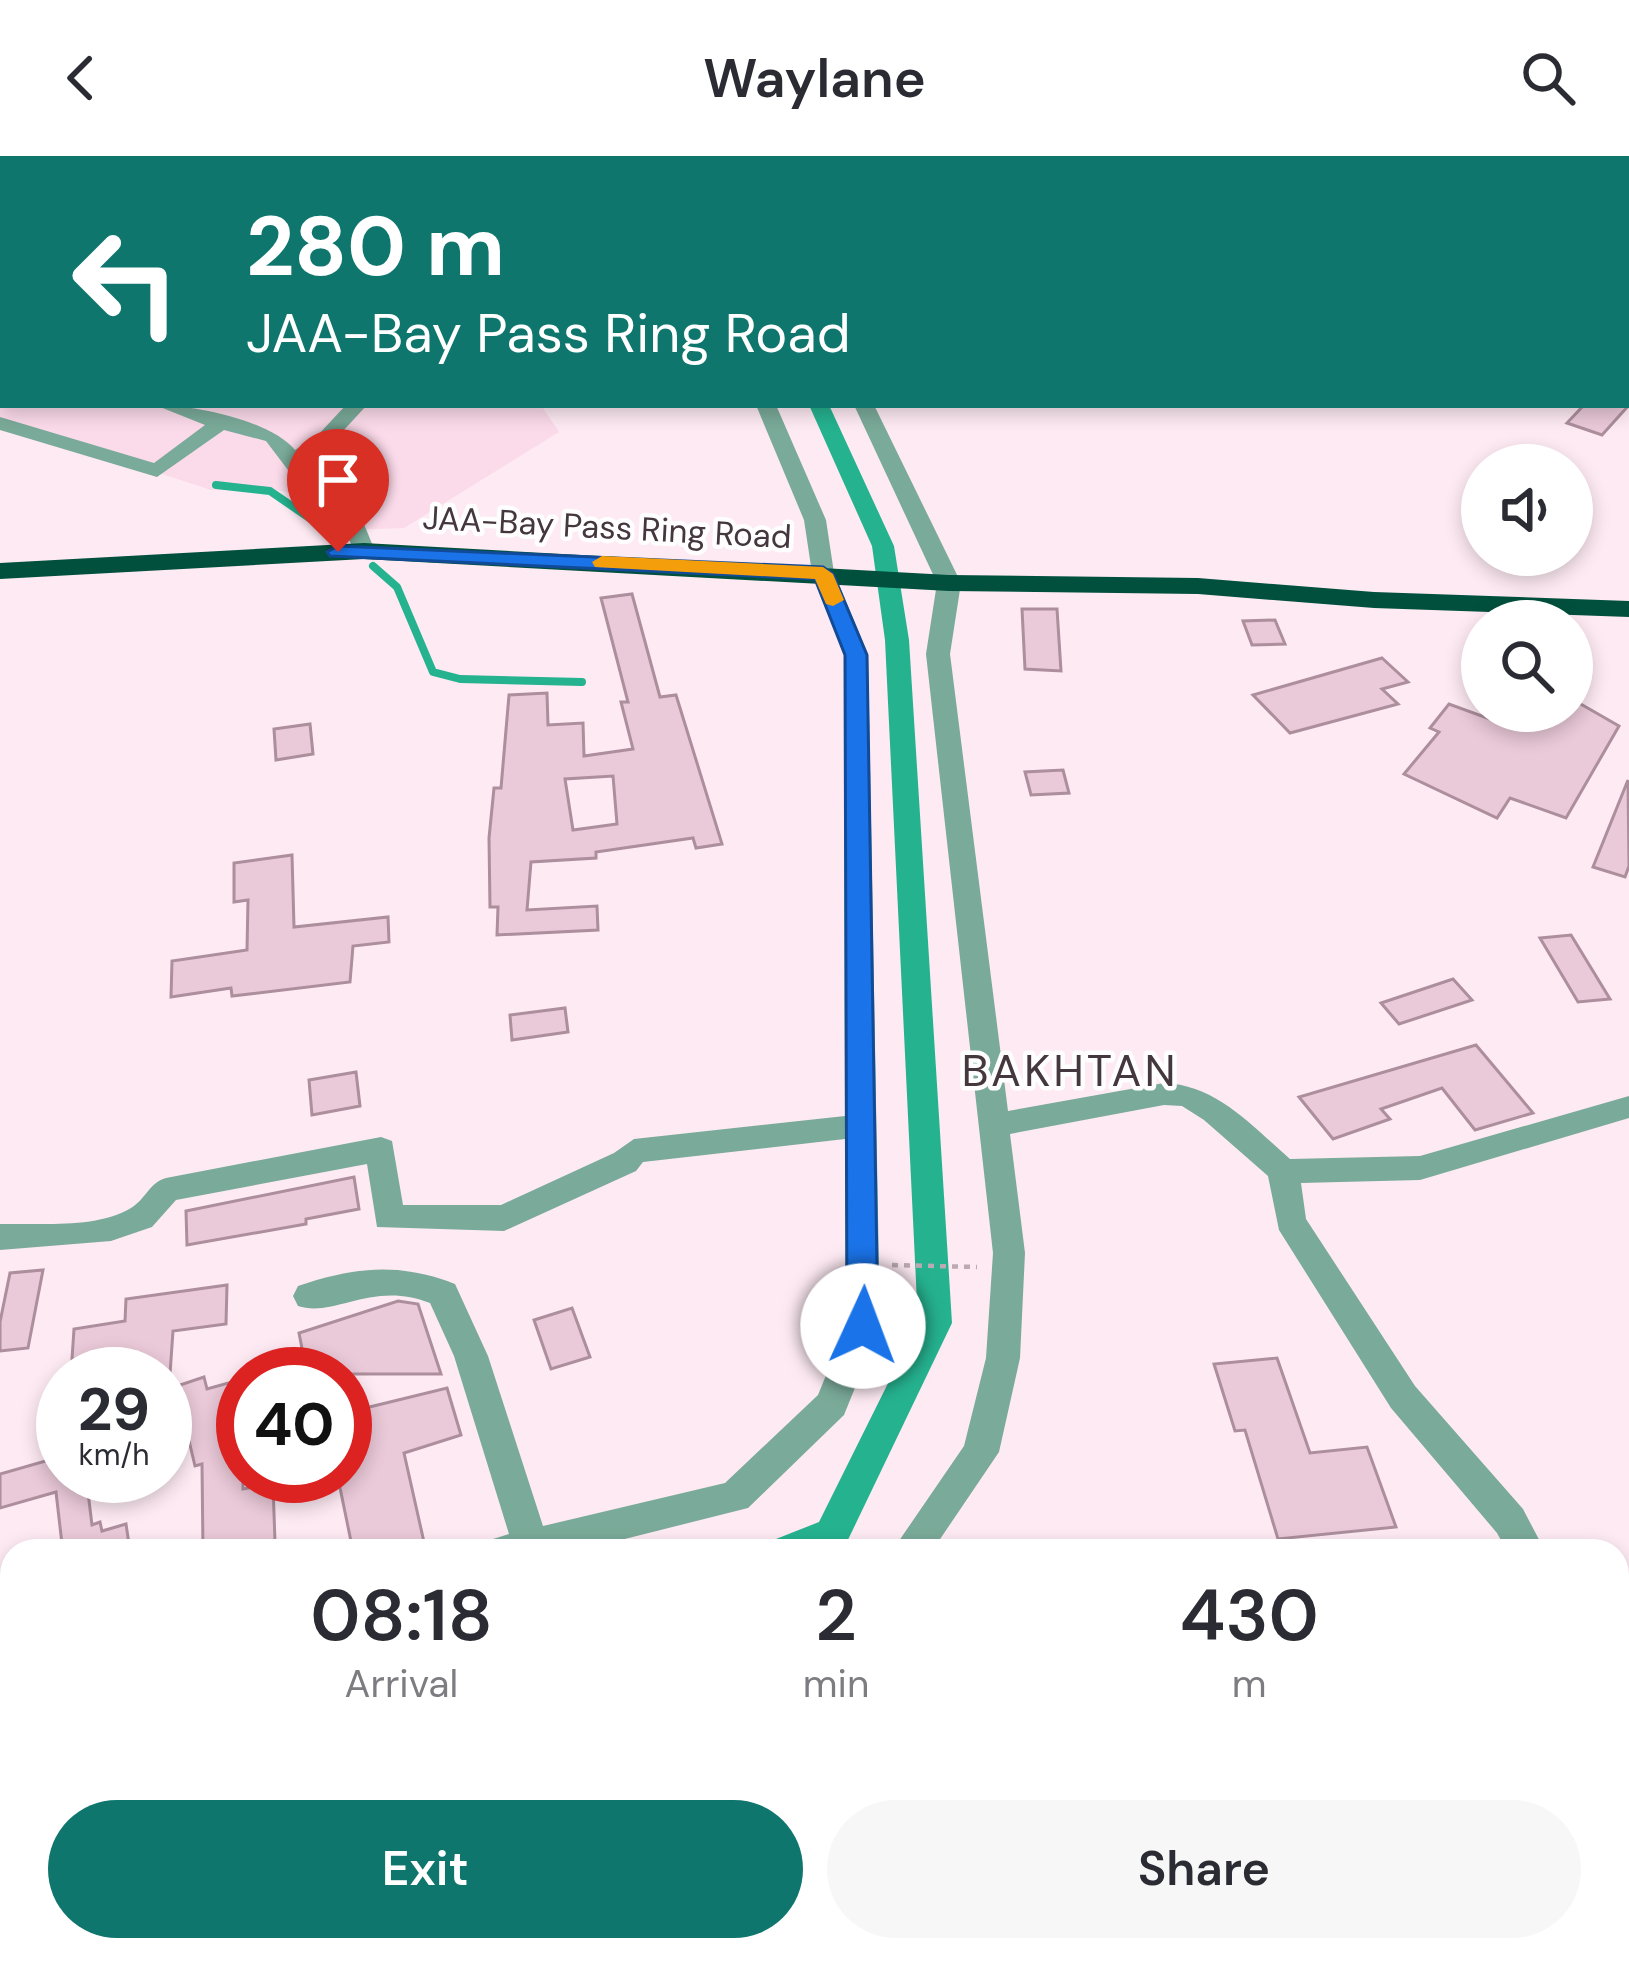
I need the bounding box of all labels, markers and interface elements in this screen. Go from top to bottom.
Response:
text: Waylane [703,43,926,114]
icon: back [48,45,114,111]
icon: search [1515,45,1581,111]
text: 280 m [246,192,505,301]
icon: left [48,204,204,360]
text: JAA-Bay Pass Ring Road [246,298,851,369]
pin [287,429,389,552]
map controls [1461,444,1593,732]
button: sound [1461,444,1593,576]
icon: arrive [305,447,371,513]
street label: JAA-Bay Pass Ring Road [421,496,793,558]
button: search [1461,600,1593,732]
district label: BAKHTAN [961,1041,1179,1100]
position arrow [800,1263,926,1389]
speed limit sign: 40 [216,1347,372,1503]
text: 29 [78,1370,150,1449]
text: km/h [79,1435,149,1474]
text: 08:18 [310,1569,493,1662]
text: 2 [815,1569,857,1662]
text: 430 [1180,1569,1319,1662]
text: Arrival [345,1658,458,1709]
text: min [803,1658,869,1709]
text: m [1232,1658,1267,1709]
button: Exit [48,1800,803,1938]
button: Share [827,1800,1581,1938]

